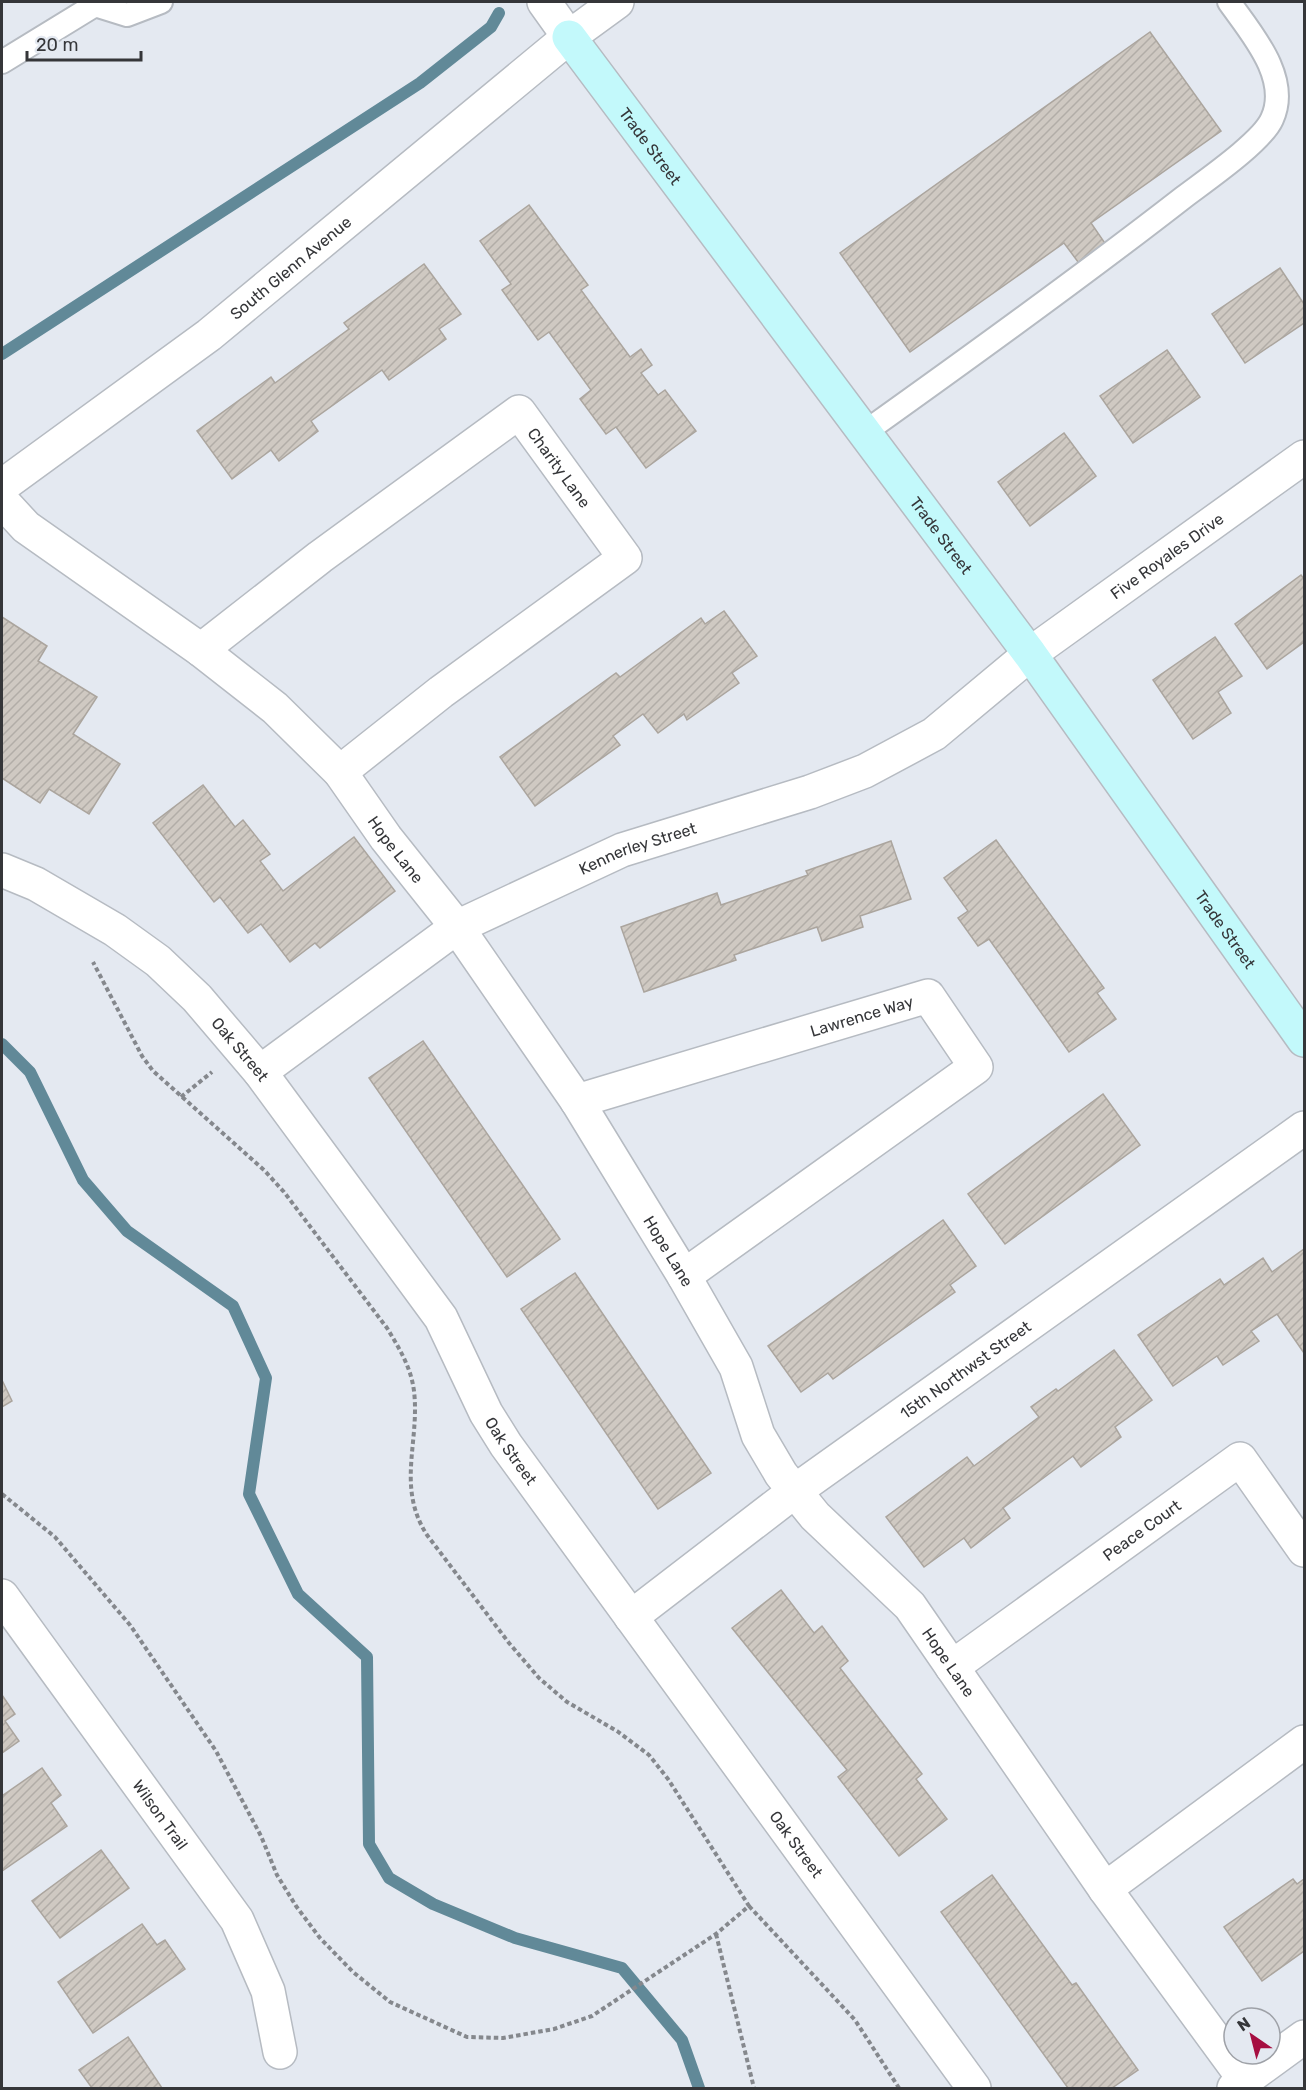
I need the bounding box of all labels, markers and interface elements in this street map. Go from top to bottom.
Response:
scale bar [27,24,141,62]
text: 20 m [36,34,78,56]
street label: Trade Street [615,104,685,189]
street label: South Glenn Avenue [226,212,355,324]
street label: Charity Lane [524,424,594,512]
street label: Trade Street [906,493,976,578]
street label: Five Royales Drive [1107,509,1227,603]
street label: Hope Lane [364,813,427,887]
street label: Kennerley Street [576,819,699,879]
street label: Trade Street [1191,887,1259,973]
street label: Lawrence Way [808,992,916,1041]
street label: Oak Street [208,1014,273,1085]
street label: Hope Lane [639,1212,697,1290]
street label: 15th Northwst Street [897,1317,1035,1423]
street label: Oak Street [481,1414,541,1489]
street label: Peace Court [1099,1496,1185,1565]
street label: Hope Lane [918,1624,979,1701]
street label: Wilson Trail [128,1776,192,1854]
street label: Oak Street [765,1807,827,1882]
north arrow [1222,2006,1282,2066]
text: N [1234,2013,1254,2035]

